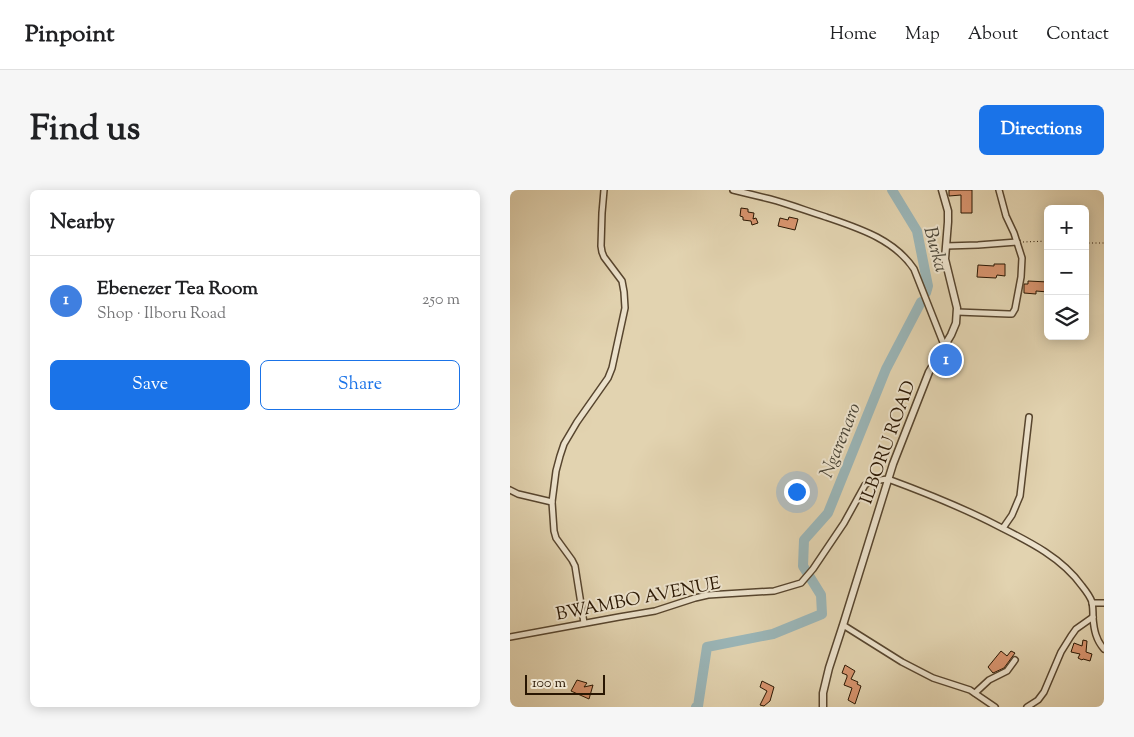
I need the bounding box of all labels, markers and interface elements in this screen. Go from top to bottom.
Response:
text: Pinpoint [25,18,114,52]
text: Home [830,22,877,48]
text: Map [905,22,940,48]
text: About [968,22,1018,48]
text: Contact [1046,22,1109,48]
text: Find us [30,105,140,156]
button: Directions [979,105,1104,155]
map controls [1044,205,1089,340]
button: + [1044,205,1089,250]
text: Nearby [50,208,115,238]
water label: Burka [916,224,954,276]
button: − [1044,250,1089,295]
text: Ebenezer Tea Room [97,276,258,303]
text: 1 [63,289,69,312]
text: 250 m [422,289,460,312]
button: layers [1044,295,1089,340]
text: Shop · Ilboru Road [97,303,226,326]
pin: 1 [930,341,962,379]
button: Save [50,360,250,410]
button: Share [260,360,460,410]
street label: ILBORU ROAD [855,377,923,508]
water label: Ngarenaro [814,400,869,482]
your location [784,479,810,505]
street label: BWAMBO AVENUE [554,571,723,629]
scale bar [525,672,605,695]
text: 100 m [532,674,566,694]

